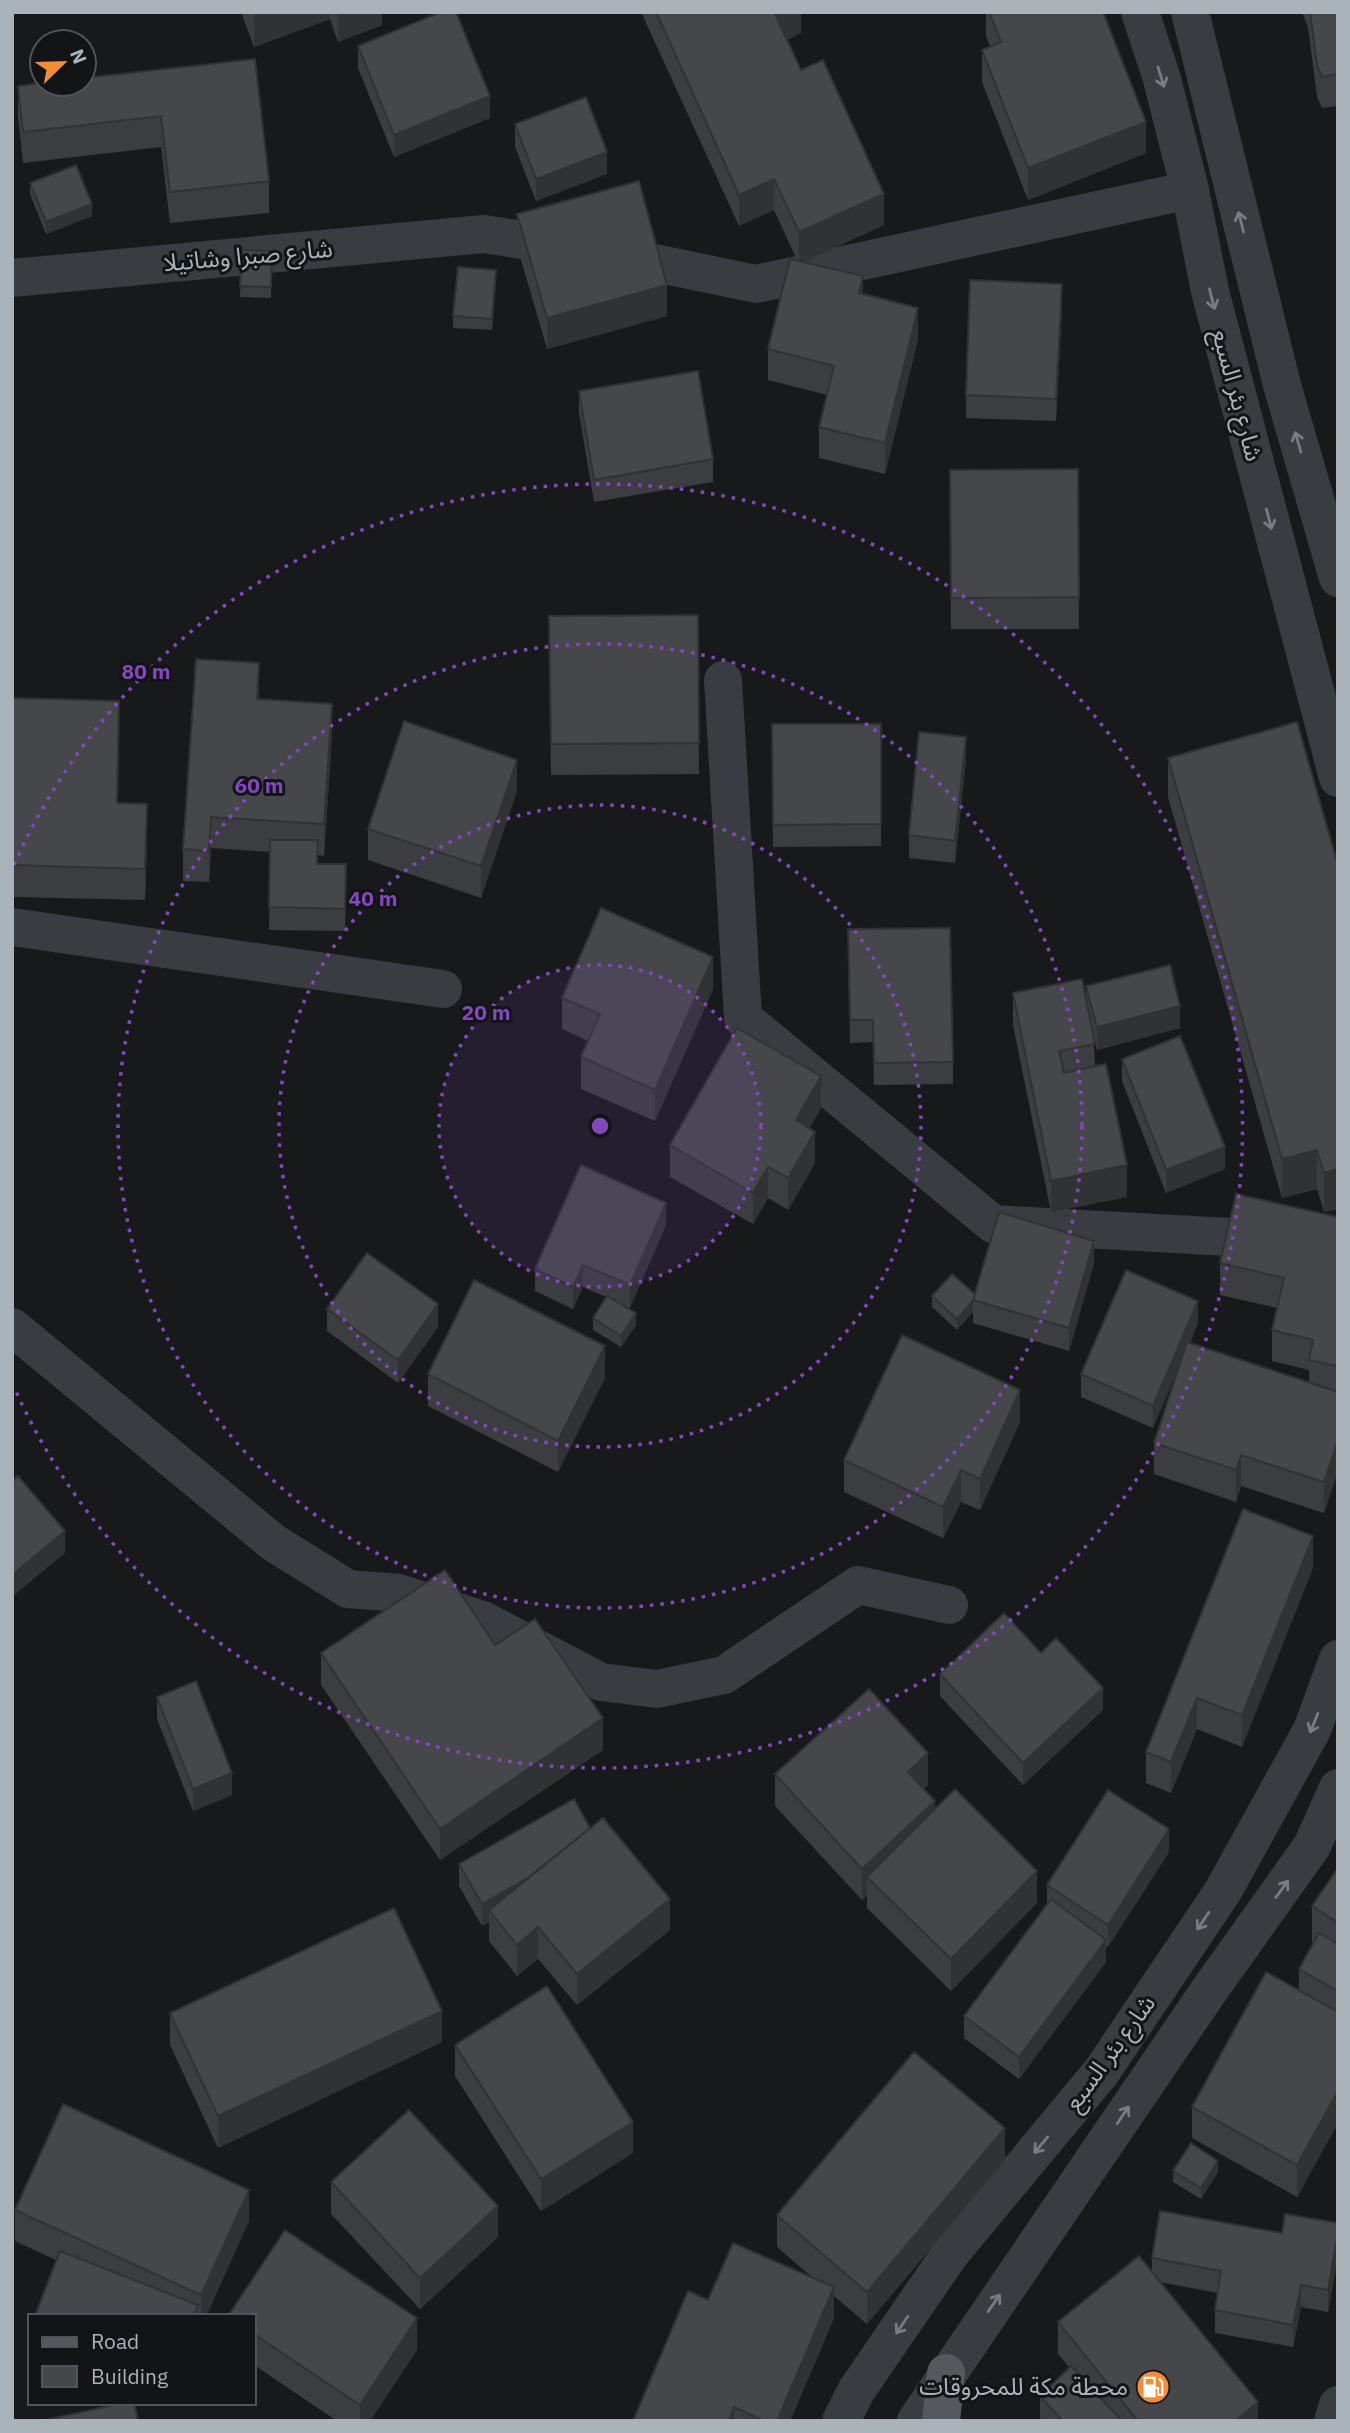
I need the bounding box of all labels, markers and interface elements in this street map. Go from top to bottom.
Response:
north arrow [28,28,98,98]
text: N [65,45,92,67]
one-way arrow [1155,66,1168,88]
one-way arrow [1234,211,1248,234]
street label: شارع صبرا وشاتيلا [162,232,334,280]
one-way arrow [1206,287,1219,310]
street label: شارع بئر السبع [1203,325,1271,465]
one-way arrow [1291,431,1304,453]
one-way arrow [1263,507,1276,530]
text: 80 m [122,657,170,685]
text: 60 m [235,771,283,799]
text: 40 m [349,884,397,912]
text: 20 m [462,998,510,1026]
centre of rings [588,1114,612,1138]
one-way arrow [1307,1711,1320,1733]
one-way arrow [1275,1880,1289,1899]
one-way arrow [1195,1911,1210,1930]
street label: شارع بئر السبع [1056,1988,1164,2118]
one-way arrow [1116,2106,1130,2126]
one-way arrow [1033,2135,1049,2153]
one-way arrow [987,2294,1001,2313]
legend [28,2314,256,2405]
one-way arrow [895,2314,909,2334]
text: Road [91,2327,139,2355]
text: Building [91,2362,168,2390]
fuel station icon: محطة مكة للمحروقات [1134,2368,1172,2406]
place label: محطة مكة للمحروقات [919,2370,1128,2402]

